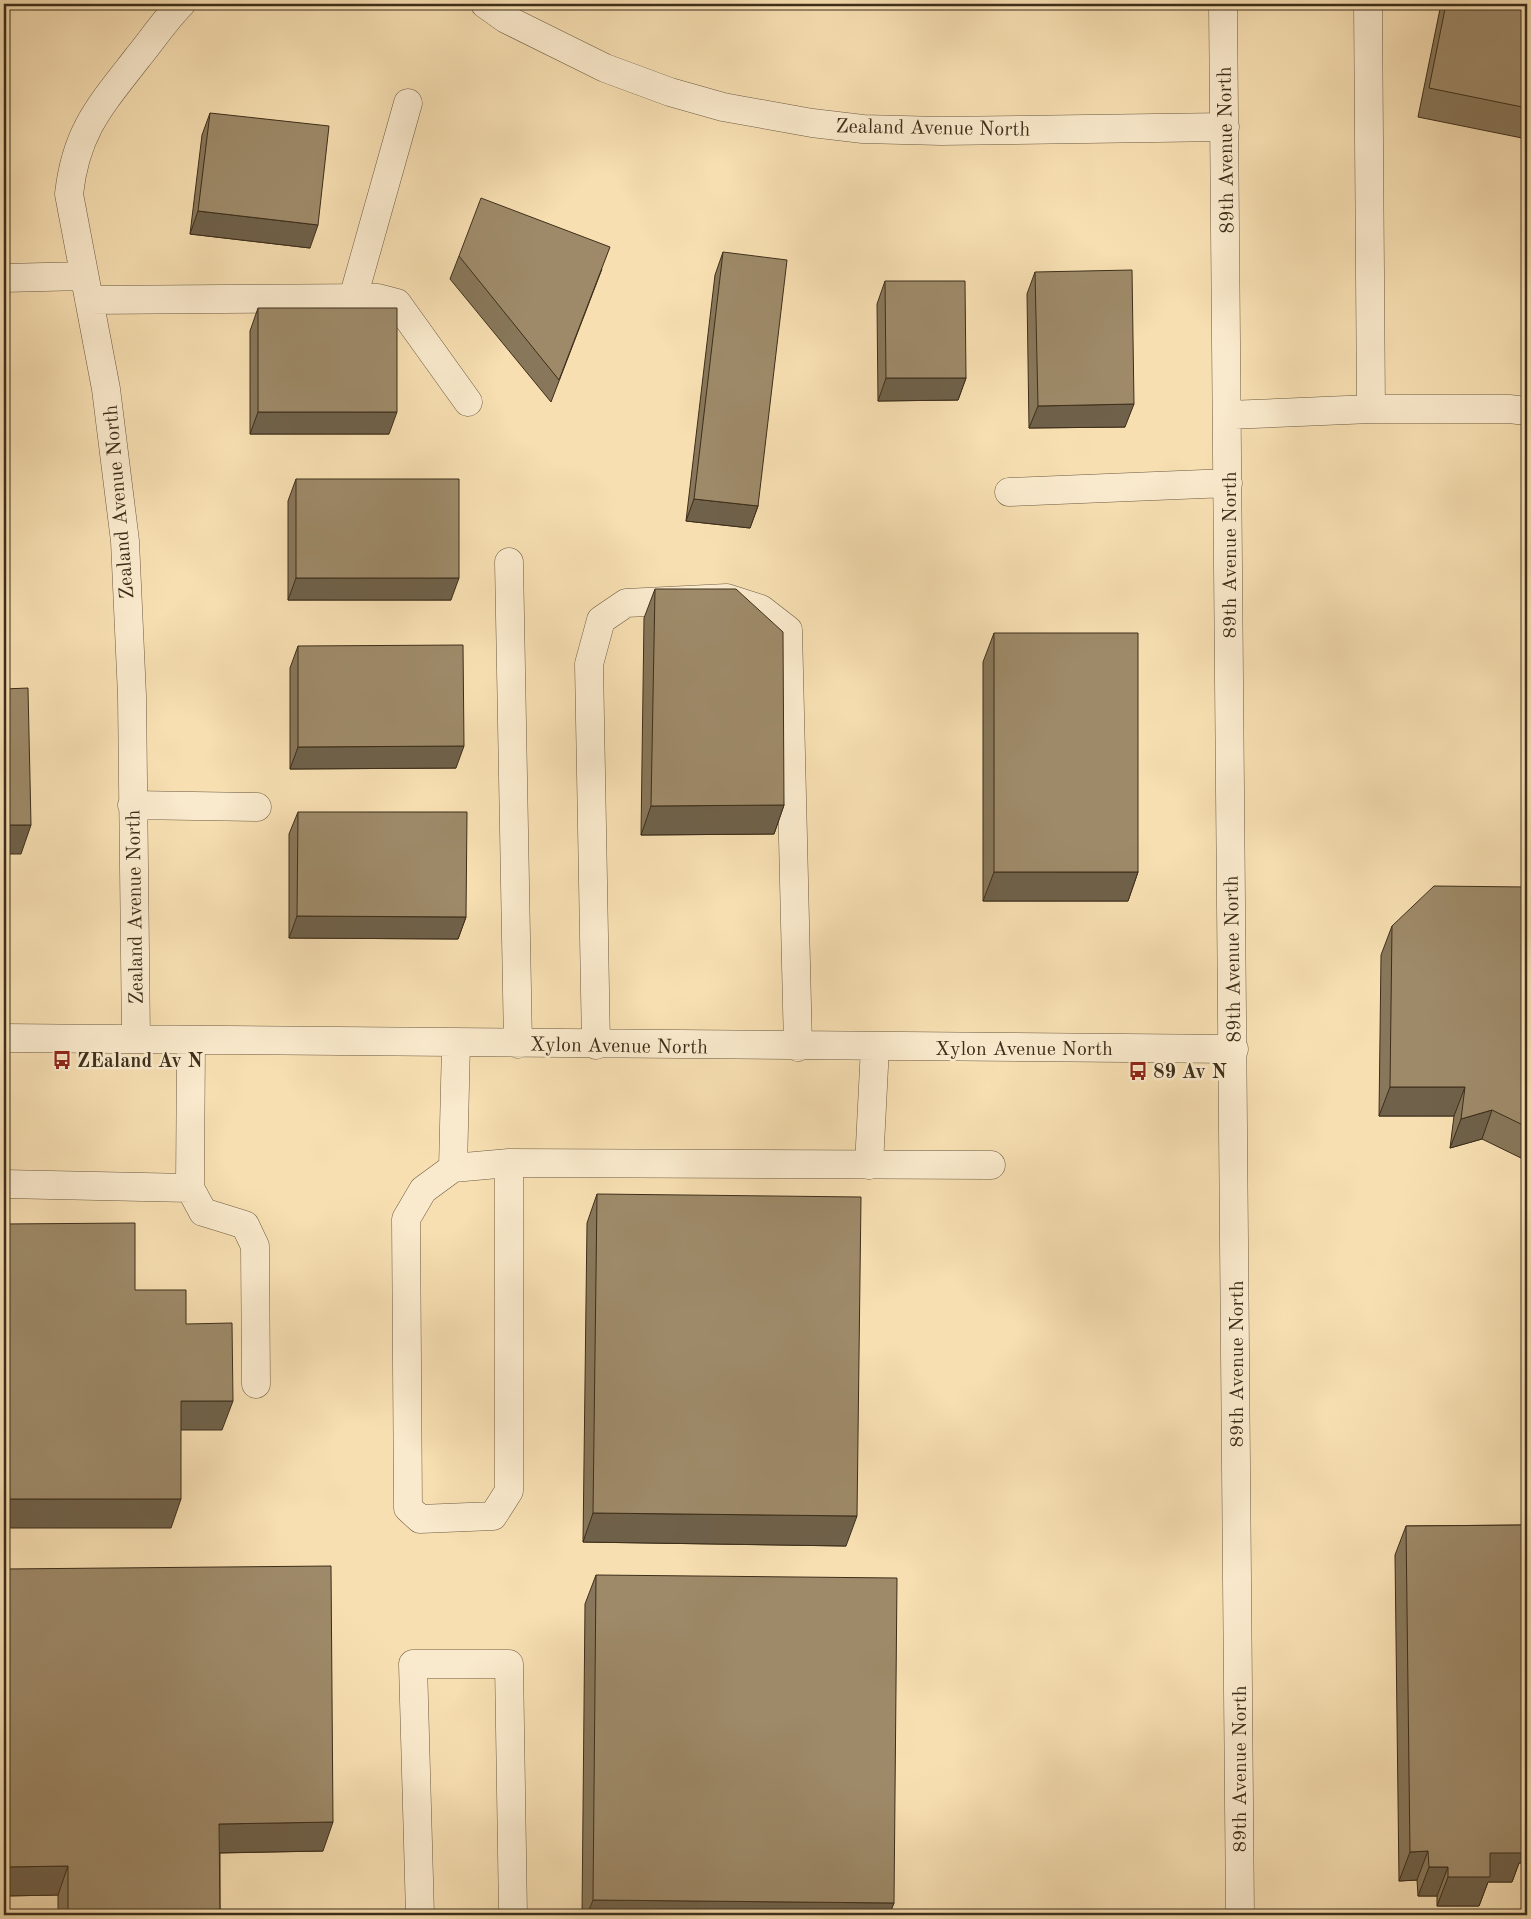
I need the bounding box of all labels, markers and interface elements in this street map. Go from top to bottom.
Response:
street label: 89th Avenue North [1216,66,1238,234]
street label: Zealand Avenue North [835,117,1031,141]
street label: Zealand Avenue North [102,404,138,600]
street label: 89th Avenue North [1221,471,1241,639]
street label: Zealand Avenue North [124,809,148,1005]
street label: 89th Avenue North [1223,875,1245,1043]
street label: Xylon Avenue North [530,1035,708,1059]
street label: Xylon Avenue North [935,1040,1113,1060]
bus stop icon: ZEaland Av N [51,1049,73,1071]
place label: ZEaland Av N [77,1052,203,1072]
bus stop icon: 89 Av N [1127,1060,1149,1082]
place label: 89 Av N [1153,1063,1227,1083]
street label: 89th Avenue North [1228,1280,1248,1448]
street label: 89th Avenue North [1231,1685,1251,1853]

